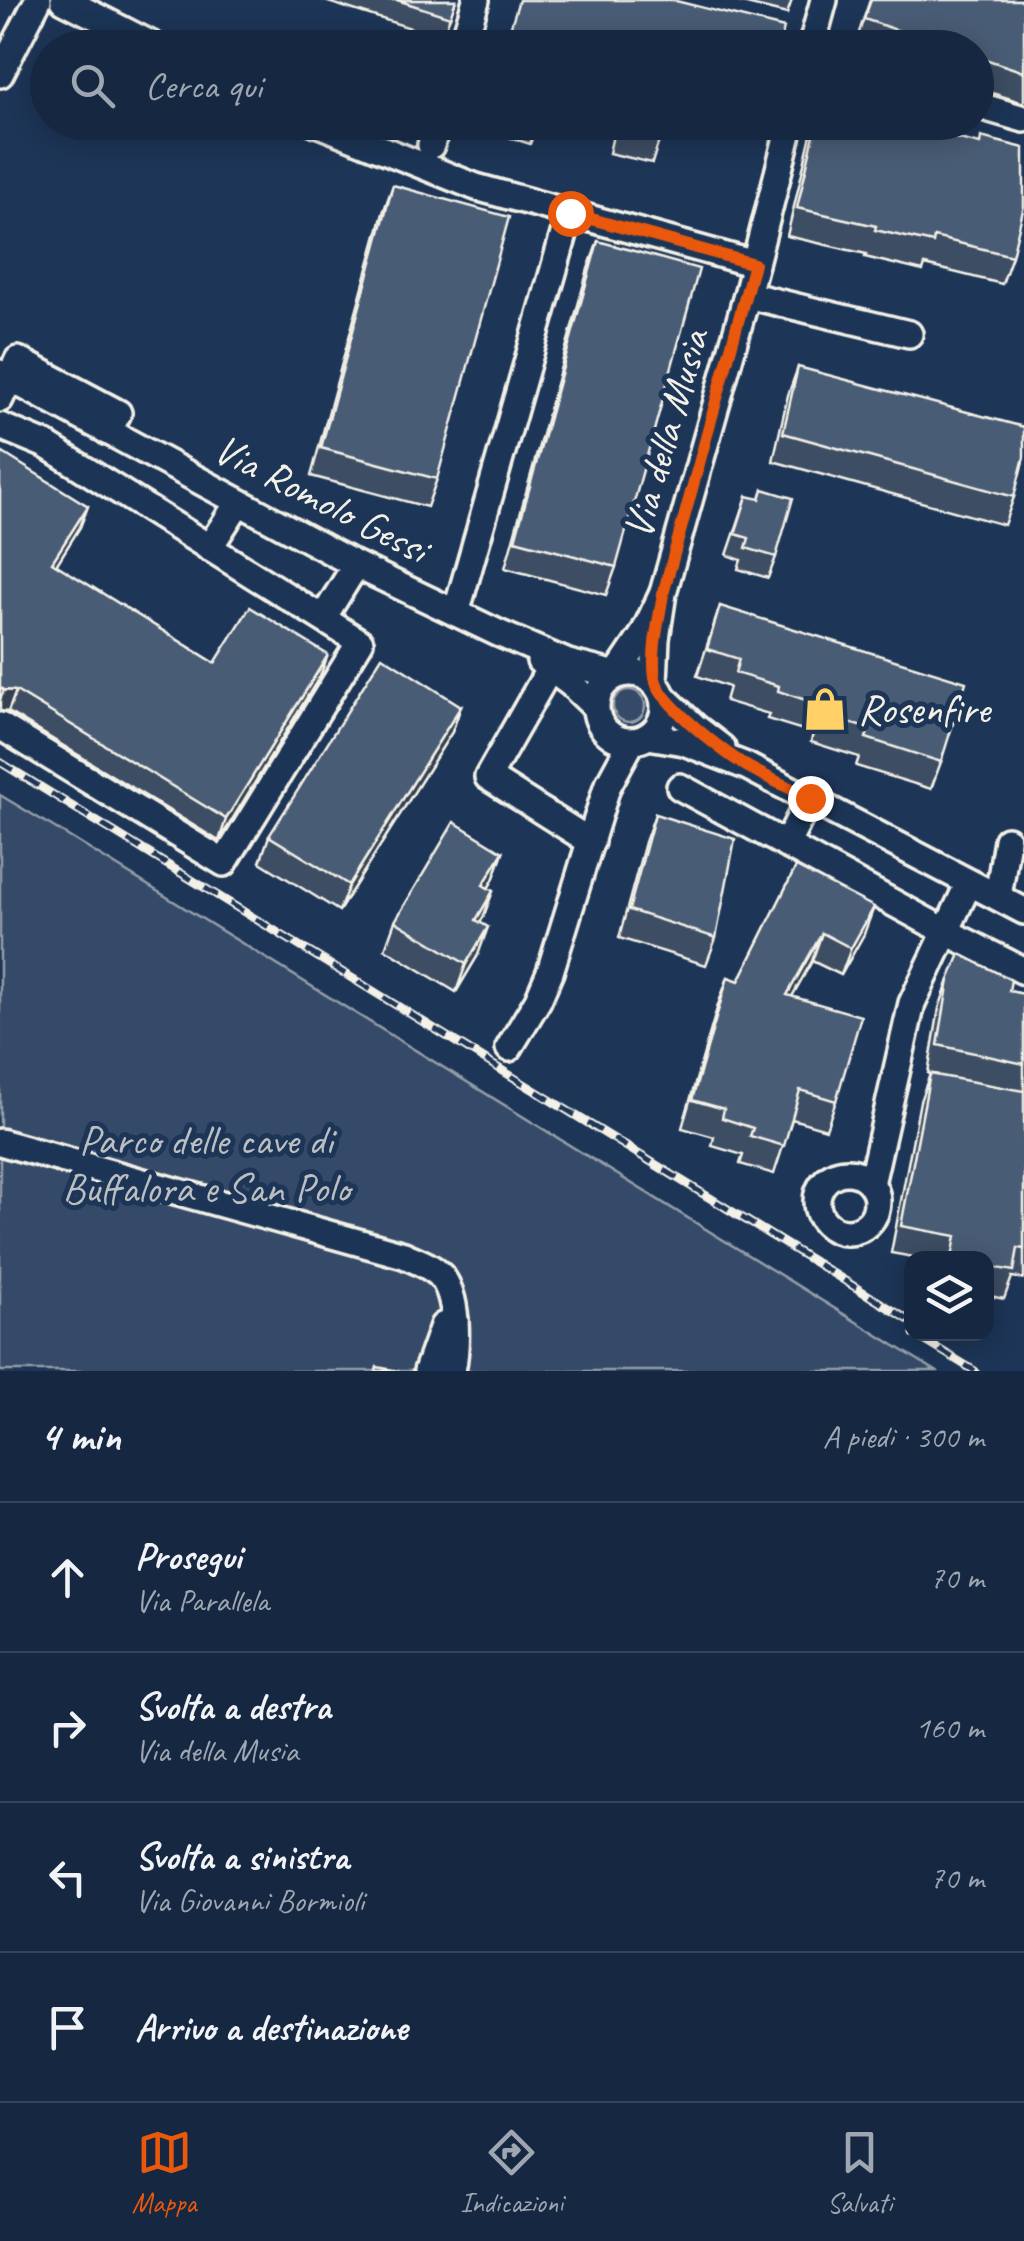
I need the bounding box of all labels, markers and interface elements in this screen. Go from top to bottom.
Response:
search box [30,30,994,140]
icon: search [65,58,120,113]
text: Cerca qui [145,62,262,109]
route start [548,191,594,237]
street label: Via della Musia [611,321,722,544]
street label: Via Romolo Gessi [205,422,441,578]
place label: Rosenfire [858,683,992,736]
shop icon: Rosenfire [801,685,849,733]
route end [788,776,834,822]
park label: Parco delle cave di Buffalora e San Polo [62,1114,354,1215]
map controls [904,1251,994,1341]
button: layers [904,1251,994,1341]
text: 4 min [40,1410,120,1463]
text: A piedi · 300 m [823,1416,984,1457]
text: Prosegui [135,1533,242,1580]
icon: ahead [40,1550,95,1605]
text: 70 m [930,1557,984,1598]
text: Via Parallela [135,1580,269,1621]
text: Svolta a destra [135,1683,331,1730]
icon: right [40,1700,95,1755]
text: 160 m [915,1707,984,1748]
text: Via della Musia [135,1730,299,1771]
text: Svolta a sinistra [135,1833,349,1880]
icon: left [40,1850,95,1905]
text: 70 m [930,1857,984,1898]
text: Via Giovanni Bormioli [135,1880,364,1921]
icon: arrive [40,2000,95,2055]
text: Arrivo a destinazione [135,2004,407,2051]
tab: Mappa [132,2125,197,2220]
tab: Indicazioni [460,2125,563,2220]
tab: Salvati [827,2125,892,2220]

